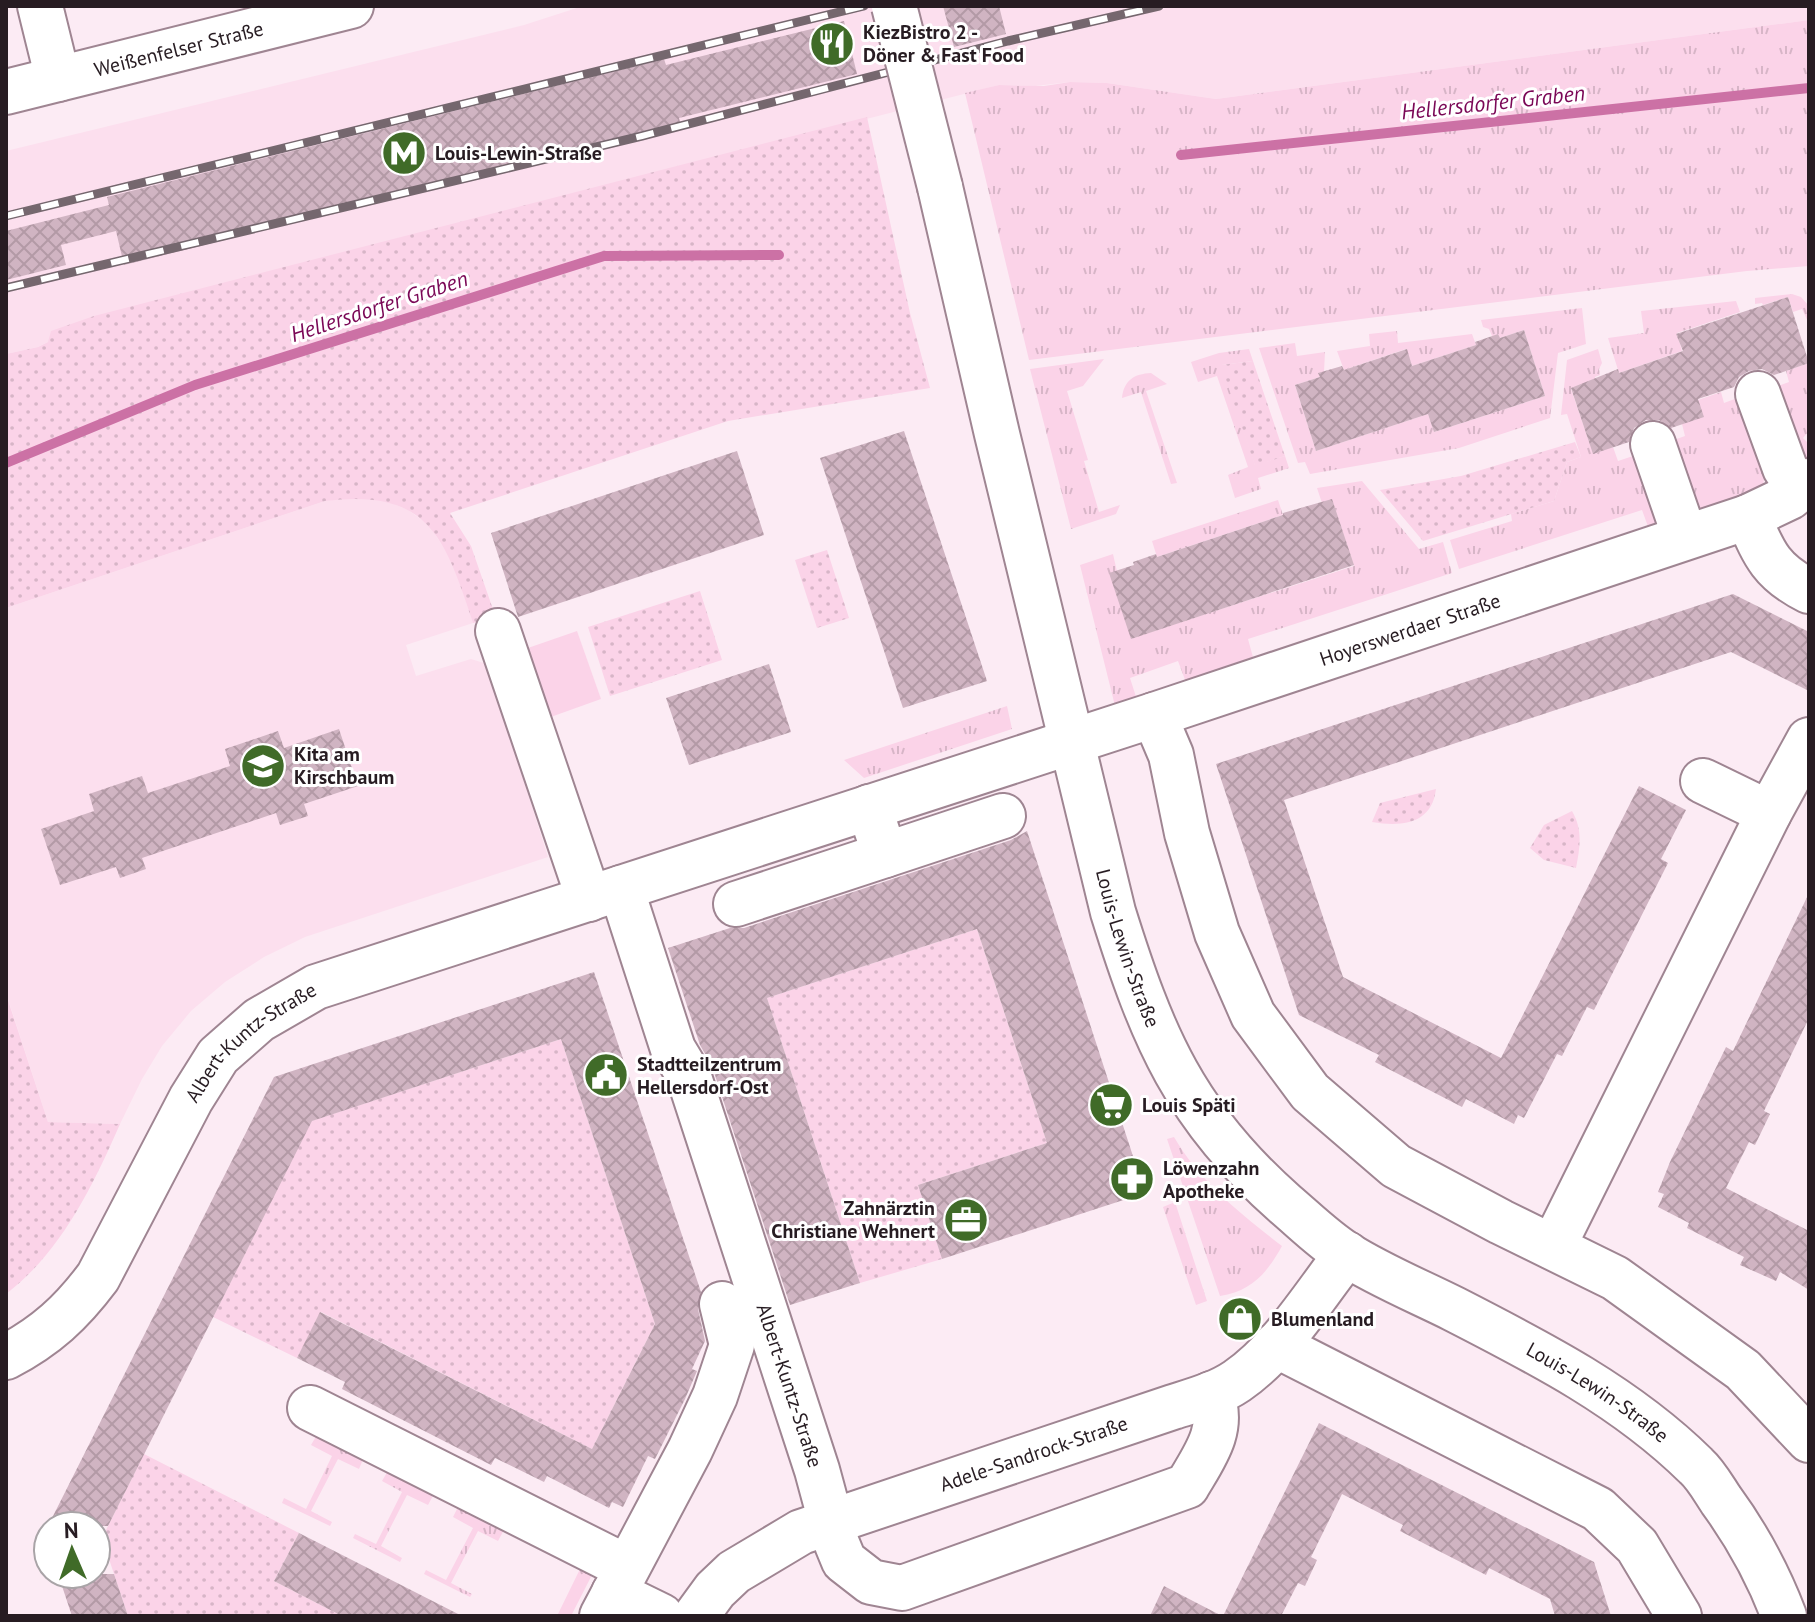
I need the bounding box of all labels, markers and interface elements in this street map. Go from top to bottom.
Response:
street label: Weißenfelser Straße [91,15,266,83]
place label: KiezBistro 2 - Döner & Fast Food [863,19,1024,68]
restaurant icon: KiezBistro 2 - Döner & Fast Food [808,20,856,68]
water label: Hellersdorfer Graben [1400,78,1586,126]
metro station icon: Louis-Lewin-Straße [380,129,428,177]
place label: Louis-Lewin-Straße [435,140,602,166]
water label: Hellersdorfer Graben [287,264,471,348]
street label: Hoyerswerdaer Straße [1316,587,1504,672]
place label: Kita am Kirschbaum [294,741,394,790]
school or university icon: Kita am Kirschbaum [239,742,287,790]
street label: Louis-Lewin-Straße [1090,866,1166,1031]
street label: Albert-Kuntz-Straße [179,977,321,1107]
public building icon: Stadtteilzentrum Hellersdorf-Ost [582,1051,630,1099]
place label: Stadtteilzentrum Hellersdorf-Ost [637,1051,781,1100]
supermarket icon: Louis Späti [1087,1081,1135,1129]
place label: Louis Späti [1142,1092,1236,1118]
pharmacy icon: Löwenzahn Apotheke [1108,1155,1156,1203]
place label: Löwenzahn Apotheke [1163,1155,1259,1204]
place label: Zahnärztin Christiane Wehnert [771,1195,935,1244]
office icon: Zahnärztin Christiane Wehnert [942,1196,990,1244]
shop icon: Blumenland [1216,1295,1264,1343]
street label: Albert-Kuntz-Straße [751,1300,828,1471]
place label: Blumenland [1271,1306,1374,1332]
street label: Louis-Lewin-Straße [1522,1336,1674,1448]
street label: Adele-Sandrock-Straße [936,1410,1131,1497]
north arrow [32,1510,112,1590]
text: N [64,1516,79,1544]

